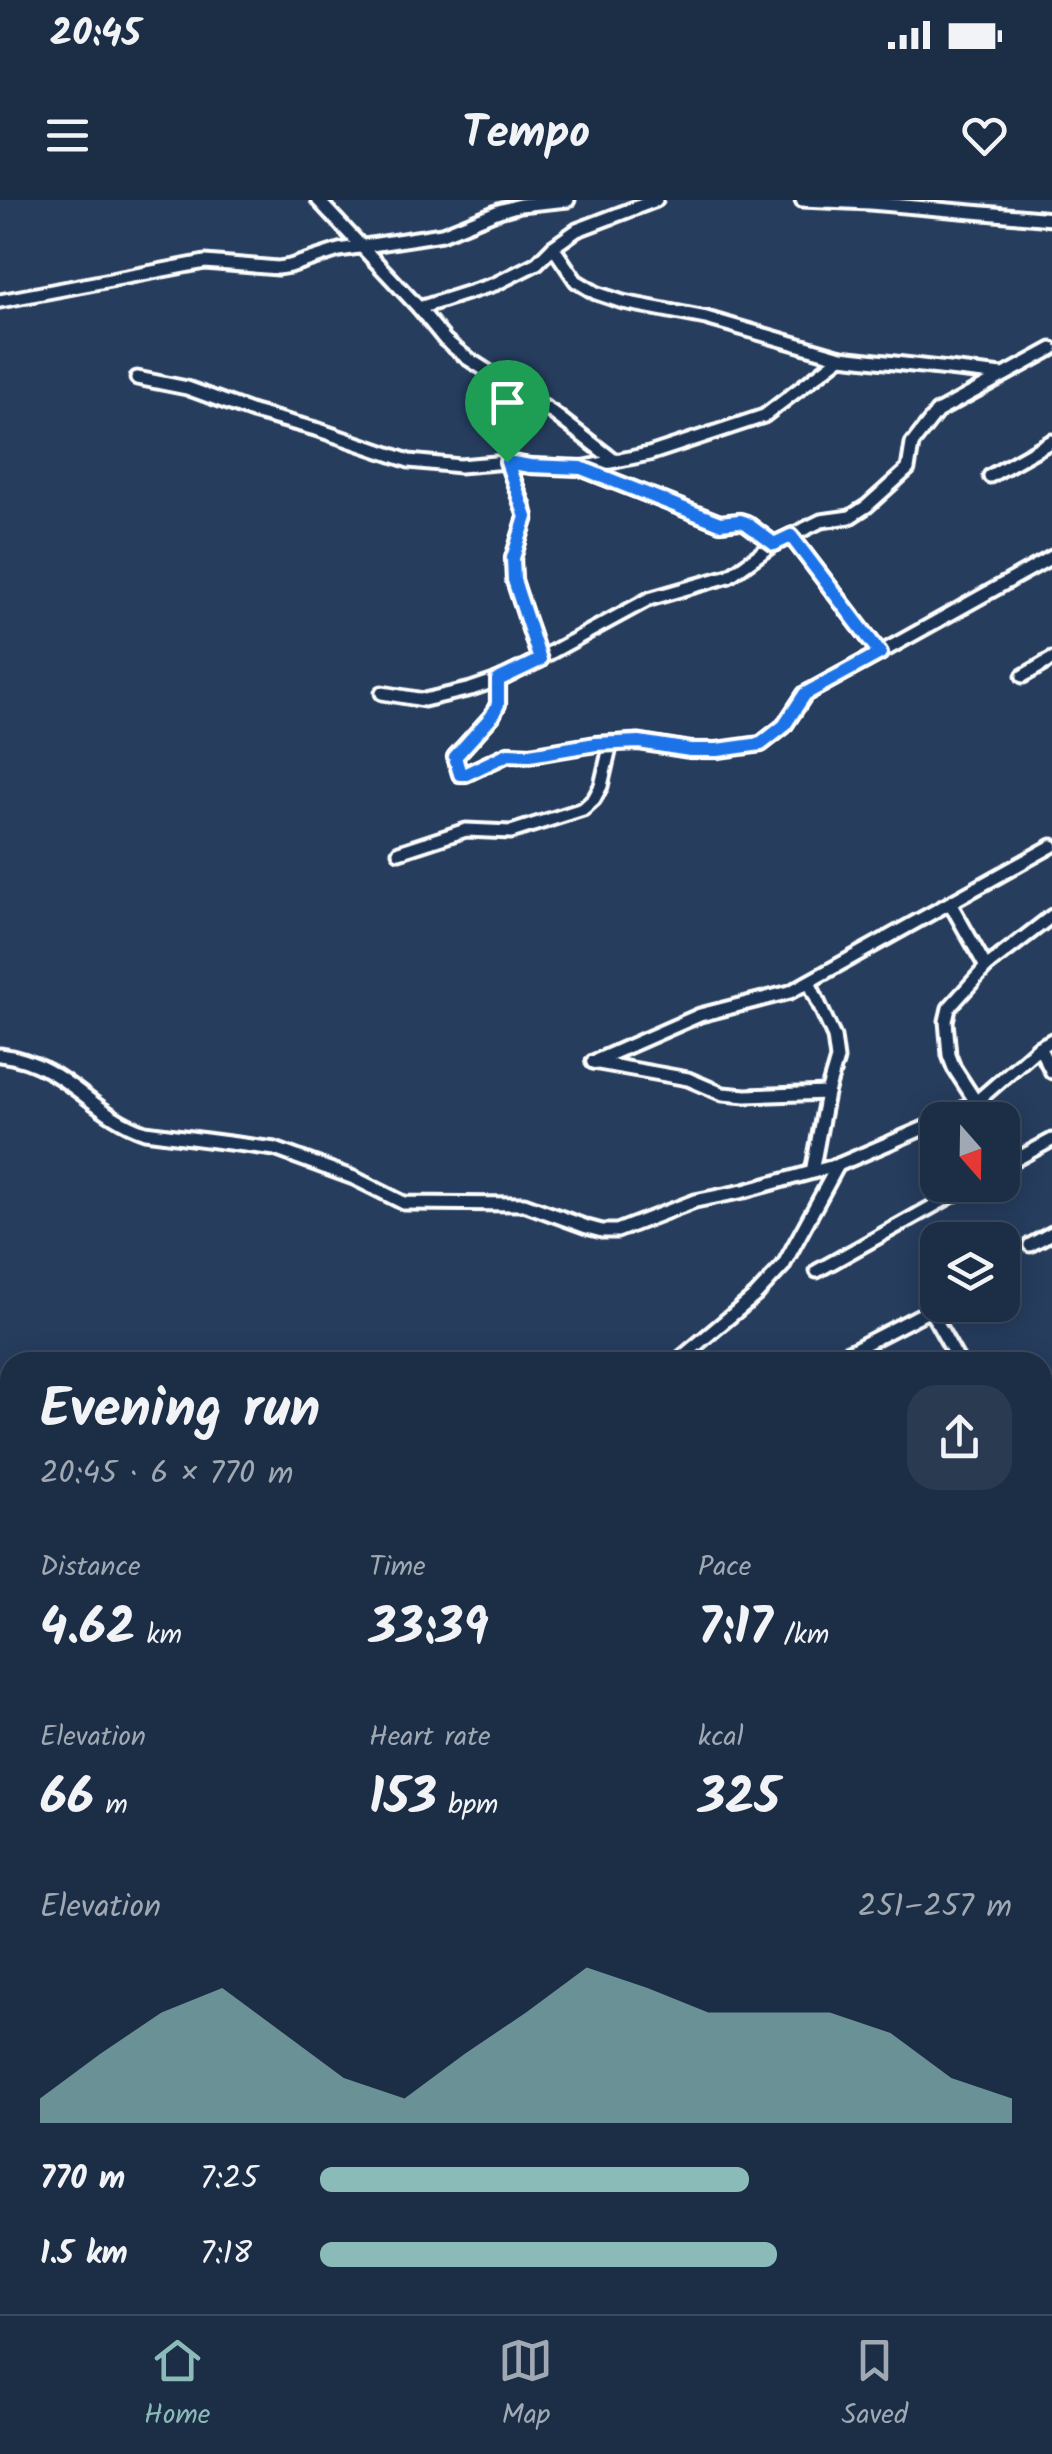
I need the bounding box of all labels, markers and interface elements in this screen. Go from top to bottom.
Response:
text: 20:45 [50,5,141,65]
text: Tempo [462,99,590,171]
icon: menu [40,108,95,163]
icon: heart [957,108,1012,163]
pin [465,360,550,463]
icon: arrive [480,375,535,430]
north arrow [920,1102,1020,1202]
map controls [920,1102,1020,1322]
button: layers [920,1222,1020,1322]
text: Evening run [40,1368,320,1455]
button: share [907,1385,1012,1490]
text: 20:45 · 6 × 770 m [40,1449,293,1500]
text: Distance [40,1545,141,1590]
text: Time [369,1545,426,1590]
text: Pace [698,1545,751,1590]
text: 4.62 [40,1590,135,1670]
text: 33:39 [369,1590,489,1670]
text: 7:17 [698,1590,773,1670]
text: km [135,1613,182,1658]
text: /km [773,1613,829,1658]
text: Elevation [40,1715,146,1760]
text: Heart rate [369,1715,491,1760]
text: kcal [698,1715,744,1760]
text: 66 [40,1760,94,1840]
text: 153 [369,1760,437,1840]
text: 325 [698,1760,780,1840]
text: m [94,1783,128,1828]
text: bpm [437,1783,498,1828]
text: Elevation [40,1882,161,1933]
text: 251–257 m [858,1882,1012,1933]
text: 770 m [40,2154,125,2205]
text: 7:25 [200,2154,258,2205]
text: 1.5 km [40,2229,128,2280]
text: 7:18 [200,2229,252,2280]
tab: Home [144,2333,210,2438]
tab: Map [498,2333,553,2438]
tab: Saved [842,2333,908,2438]

